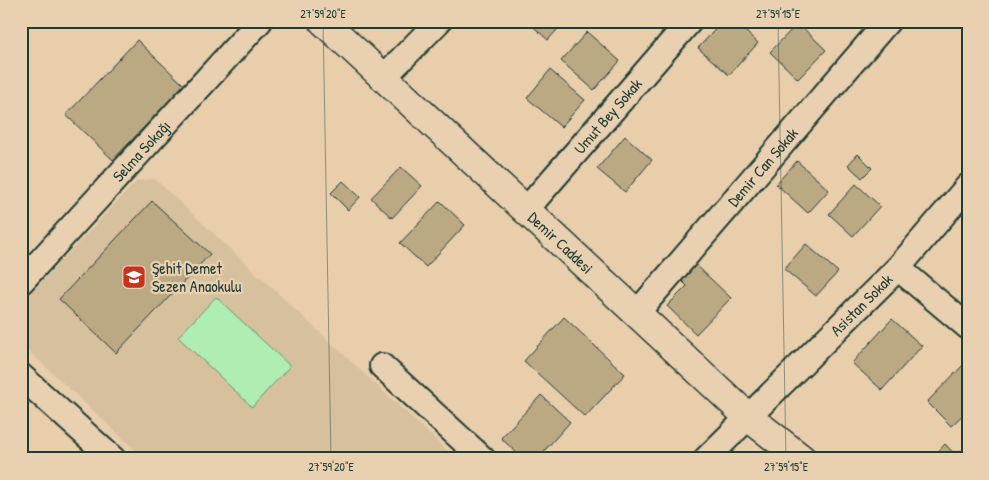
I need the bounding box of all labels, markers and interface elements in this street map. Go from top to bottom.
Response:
text: 27°59'20"E [300,5,347,22]
text: 27°59'15"E [756,5,801,22]
street label: Umut Bey Sokak [569,73,647,158]
street label: Selma Sokağı [107,115,175,186]
street label: Demir Can Sokak [722,122,803,211]
street label: Demir Caddesi [523,207,598,279]
place label: Şehit Demet Sezen Anaokulu [152,257,242,297]
school or university icon: Şehit Demet Sezen Anaokulu [121,264,147,290]
street label: Asistan Sokak [825,268,898,341]
text: 27°59'20"E [308,458,355,475]
text: 27°59'15"E [764,458,809,475]

